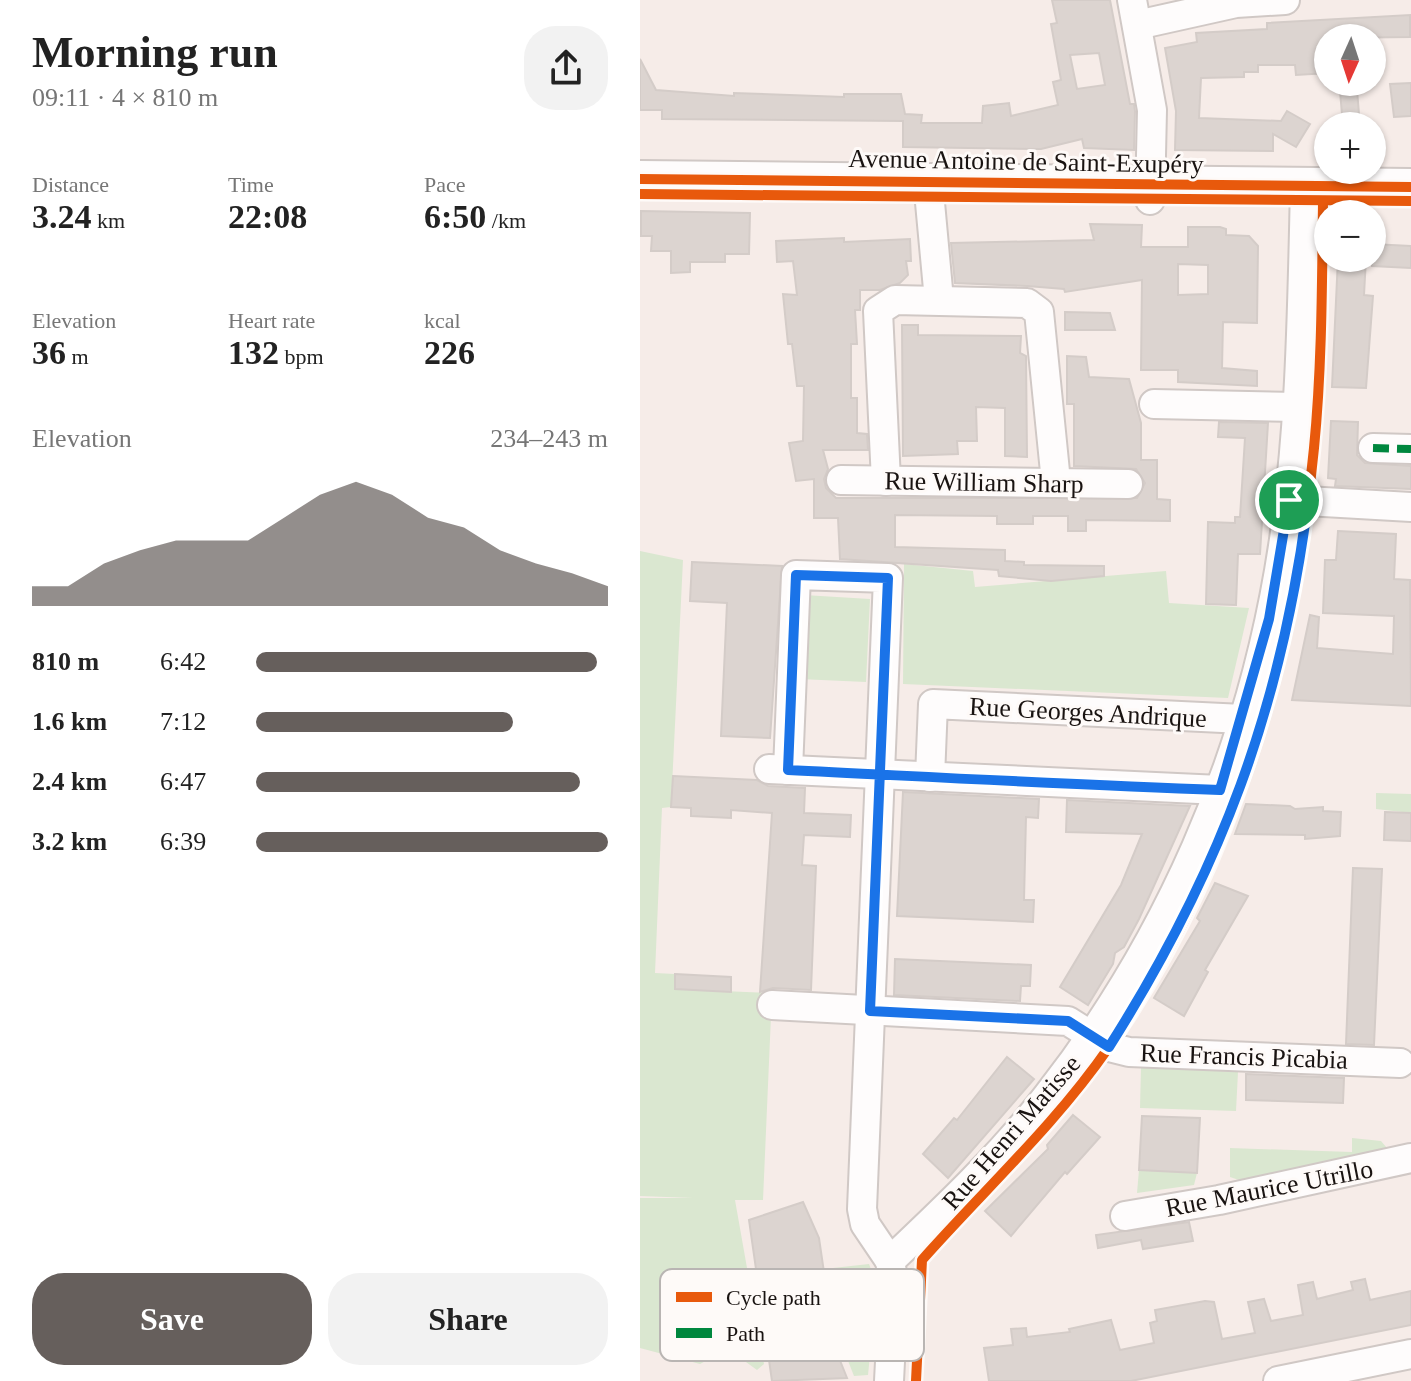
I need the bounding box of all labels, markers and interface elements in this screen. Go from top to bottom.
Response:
north arrow [1314,24,1386,96]
map controls [1314,24,1386,272]
button: share [524,26,608,110]
text: Morning run [32,28,278,77]
text: 09:11 · 4 × 810 m [32,83,218,112]
button: + [1314,112,1386,184]
street label: Avenue Antoine de Saint-Exupéry [848,144,1204,179]
text: Distance [32,172,109,197]
text: Time [228,172,274,197]
text: Pace [424,172,466,197]
text: 3.24 [32,198,92,235]
text: 22:08 [228,198,307,235]
text: 6:50 [424,198,486,235]
button: − [1314,200,1386,272]
text: km [92,208,125,233]
text: /km [486,208,526,233]
text: Elevation [32,308,116,333]
text: Heart rate [228,308,315,333]
text: kcal [424,308,461,333]
text: 36 [32,334,66,371]
text: 132 [228,334,279,371]
text: 226 [424,334,475,371]
text: m [66,344,89,369]
text: bpm [279,344,324,369]
text: Elevation [32,424,132,453]
text: 234–243 m [490,424,608,453]
street label: Rue William Sharp [884,466,1084,499]
pin [1255,466,1323,534]
icon: arrive [1267,478,1311,522]
text: 810 m [32,647,99,676]
text: 6:42 [160,647,206,676]
street label: Rue Georges Andrique [968,692,1207,733]
text: 1.6 km [32,707,107,736]
text: 7:12 [160,707,206,736]
text: 2.4 km [32,767,107,796]
text: 6:47 [160,767,206,796]
text: 3.2 km [32,827,107,856]
text: 6:39 [160,827,206,856]
street label: Rue Francis Picabia [1140,1038,1349,1075]
street label: Rue Henri Matisse [936,1049,1086,1215]
street label: Rue Maurice Utrillo [1163,1154,1375,1223]
legend [660,1269,924,1361]
button: Save [32,1273,312,1365]
button: Share [328,1273,608,1365]
text: Cycle path [726,1285,821,1310]
text: Path [726,1321,765,1346]

